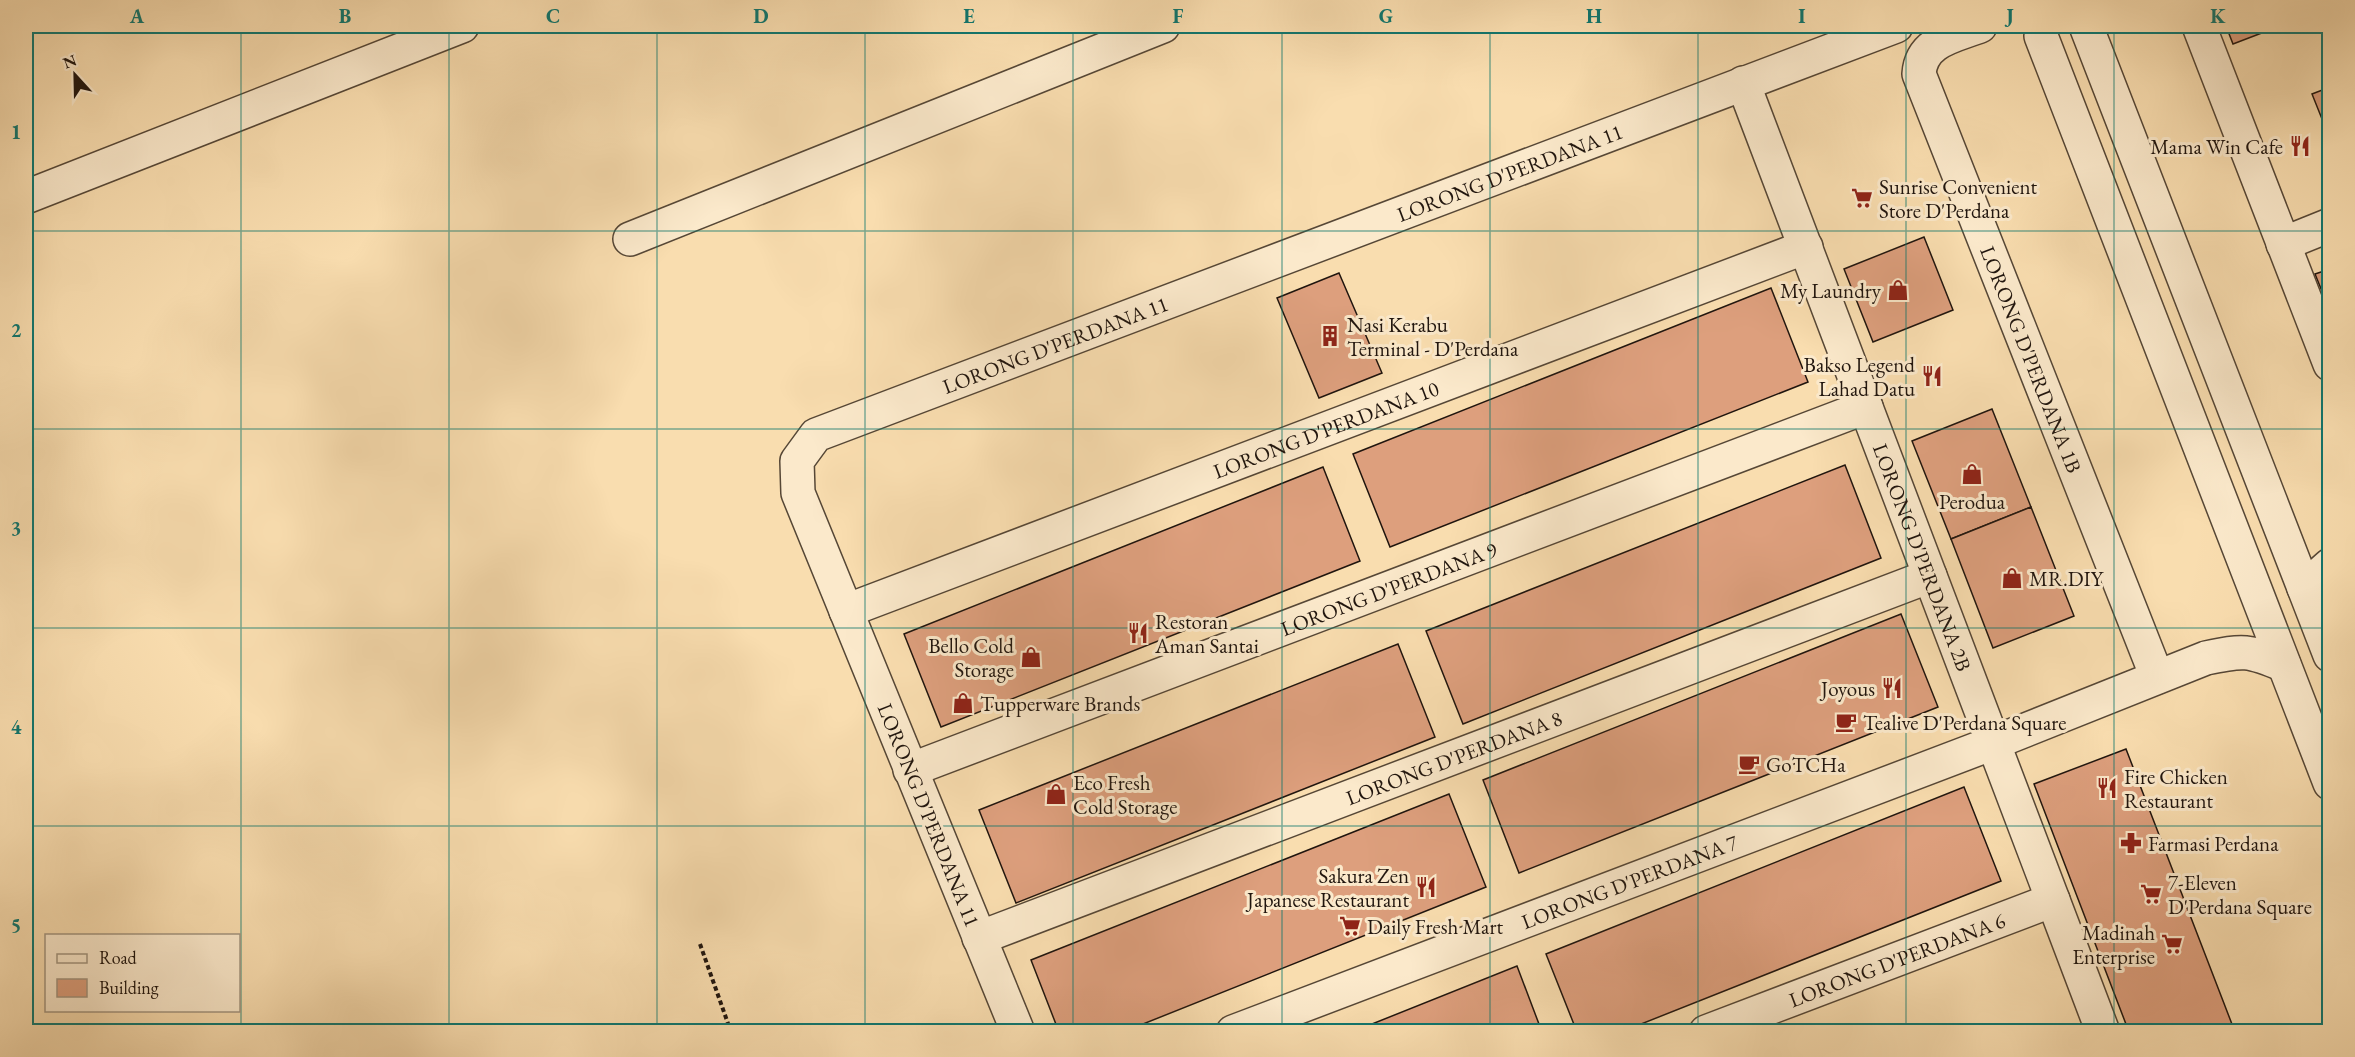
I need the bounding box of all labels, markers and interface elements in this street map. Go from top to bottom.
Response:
text: A [129,3,145,29]
text: B [339,3,351,29]
text: C [546,3,560,29]
text: D [753,3,769,29]
text: E [963,3,975,29]
text: F [1173,3,1184,29]
text: G [1379,3,1393,29]
text: H [1586,3,1602,29]
text: I [1798,3,1806,29]
text: J [2004,3,2014,29]
text: K [2210,3,2226,29]
north arrow [45,45,105,105]
text: N [60,49,80,74]
street label: LORONG D'PERDANA 11 [1393,117,1626,227]
text: 1 [11,119,21,145]
place label: Mama Win Cafe [2150,133,2283,160]
restaurant icon: Mama Win Cafe [2288,134,2312,158]
place label: Sunrise Convenient Store D'Perdana [1879,173,2037,224]
supermarket icon: Sunrise Convenient Store D'Perdana [1850,186,1874,210]
street label: LORONG D'PERDANA 1B [1975,242,2088,477]
place label: My Laundry [1780,277,1882,304]
shop icon: My Laundry [1886,278,1910,302]
street label: LORONG D'PERDANA 11 [938,289,1172,399]
place label: Nasi Kerabu Terminal - D'Perdana [1347,311,1519,362]
text: 2 [11,317,22,343]
building icon: Nasi Kerabu Terminal - D'Perdana [1318,324,1342,348]
place label: Bakso Legend Lahad Datu [1804,351,1915,402]
restaurant icon: Bakso Legend Lahad Datu [1920,364,1944,388]
street label: LORONG D'PERDANA 10 [1209,374,1442,484]
street label: LORONG D'PERDANA 2B [1867,439,1978,675]
shop icon: Perodua [1960,462,1984,486]
place label: Perodua [1939,488,2006,515]
text: 3 [11,515,21,541]
street label: LORONG D'PERDANA 9 [1277,535,1501,642]
place label: MR.DIY [2029,565,2105,592]
shop icon: MR.DIY [2000,566,2024,590]
place label: Restoran Aman Santai [1154,608,1259,659]
restaurant icon: Restoran Aman Santai [1126,621,1150,645]
place label: Bello Cold Storage [928,632,1014,683]
shop icon: Bello Cold Storage [1019,645,1043,669]
place label: Joyous [1819,675,1875,702]
restaurant icon: Joyous [1880,676,1904,700]
place label: Tupperware Brands [980,690,1140,717]
shop icon: Tupperware Brands [951,691,975,715]
street label: LORONG D'PERDANA 11 [872,699,986,931]
street label: LORONG D'PERDANA 8 [1342,704,1566,811]
place label: Tealive D'Perdana Square [1863,709,2067,736]
cafe icon: Tealive D'Perdana Square [1834,710,1858,734]
text: 4 [11,714,22,740]
place label: GoTCHa [1766,751,1846,778]
cafe icon: GoTCHa [1737,752,1761,776]
place label: Fire Chicken Restaurant [2124,763,2228,814]
place label: Eco Fresh Cold Storage [1073,769,1177,820]
restaurant icon: Fire Chicken Restaurant [2095,776,2119,800]
shop icon: Eco Fresh Cold Storage [1044,782,1068,806]
street label: LORONG D'PERDANA 7 [1517,828,1742,935]
place label: Farmasi Perdana [2148,830,2279,857]
pharmacy icon: Farmasi Perdana [2119,831,2143,855]
place label: Sakura Zen Japanese Restaurant [1245,862,1409,913]
place label: 7-Eleven D'Perdana Square [2168,869,2312,920]
restaurant icon: Sakura Zen Japanese Restaurant [1414,875,1438,899]
supermarket icon: 7-Eleven D'Perdana Square [2139,882,2163,906]
street label: LORONG D'PERDANA 6 [1785,906,2009,1013]
text: 5 [11,912,21,938]
place label: Daily Fresh Mart [1367,913,1503,940]
supermarket icon: Daily Fresh Mart [1338,914,1362,938]
place label: Madinah Enterprise [2072,919,2155,970]
supermarket icon: Madinah Enterprise [2160,932,2184,956]
legend [45,934,240,1012]
text: Road [99,946,138,969]
text: Building [99,976,159,999]

